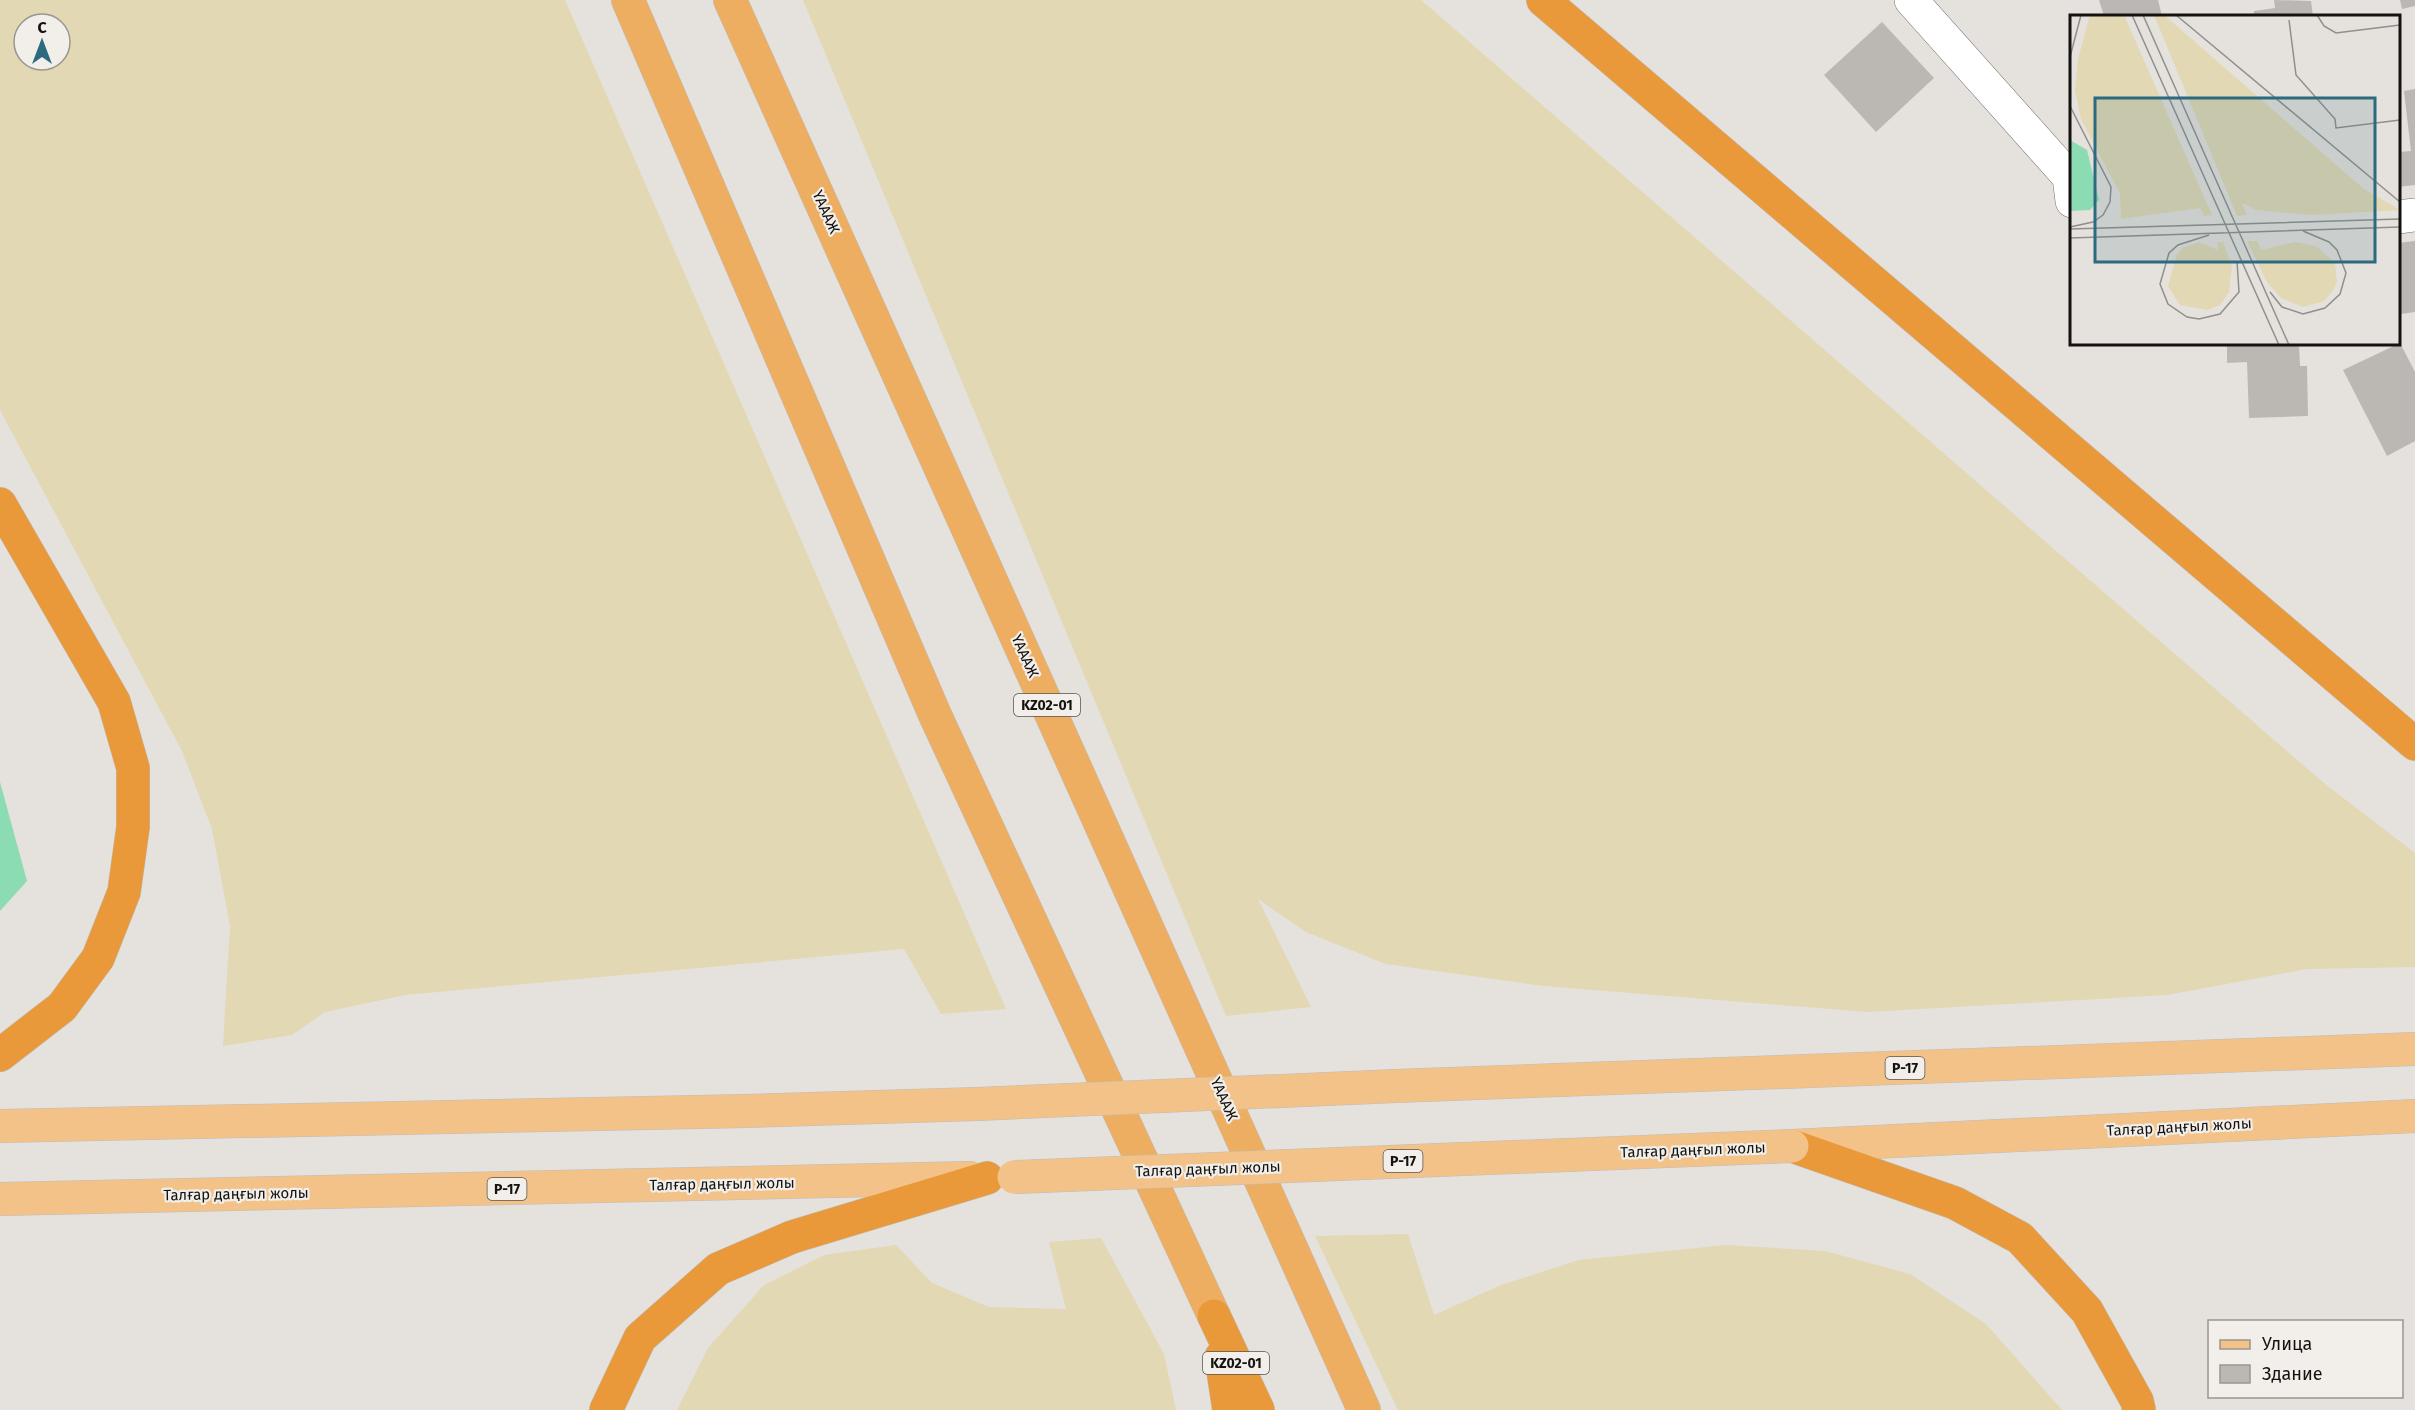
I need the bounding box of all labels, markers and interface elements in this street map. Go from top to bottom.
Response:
north arrow [12,12,72,72]
inset map [2070,15,2400,345]
text: С [37,18,47,37]
street label: ҮАААЖ [808,187,844,237]
street label: ҮАААЖ [1007,631,1043,681]
road number: KZ02-01 [1014,694,1080,716]
road number: P-17 [1886,1057,1924,1079]
street label: ҮАААЖ [1206,1074,1242,1124]
street label: Талғар даңғыл жолы [2106,1114,2252,1140]
street label: Талғар даңғыл жолы [1620,1138,1766,1162]
road number: P-17 [1384,1150,1422,1172]
street label: Талғар даңғыл жолы [1135,1157,1281,1181]
street label: Талғар даңғыл жолы [649,1174,795,1194]
road number: P-17 [488,1178,526,1200]
street label: Талғар даңғыл жолы [163,1184,309,1204]
legend [2208,1320,2403,1398]
text: Улица [2262,1333,2312,1355]
road number: KZ02-01 [1203,1352,1269,1374]
text: Здание [2262,1363,2323,1385]

